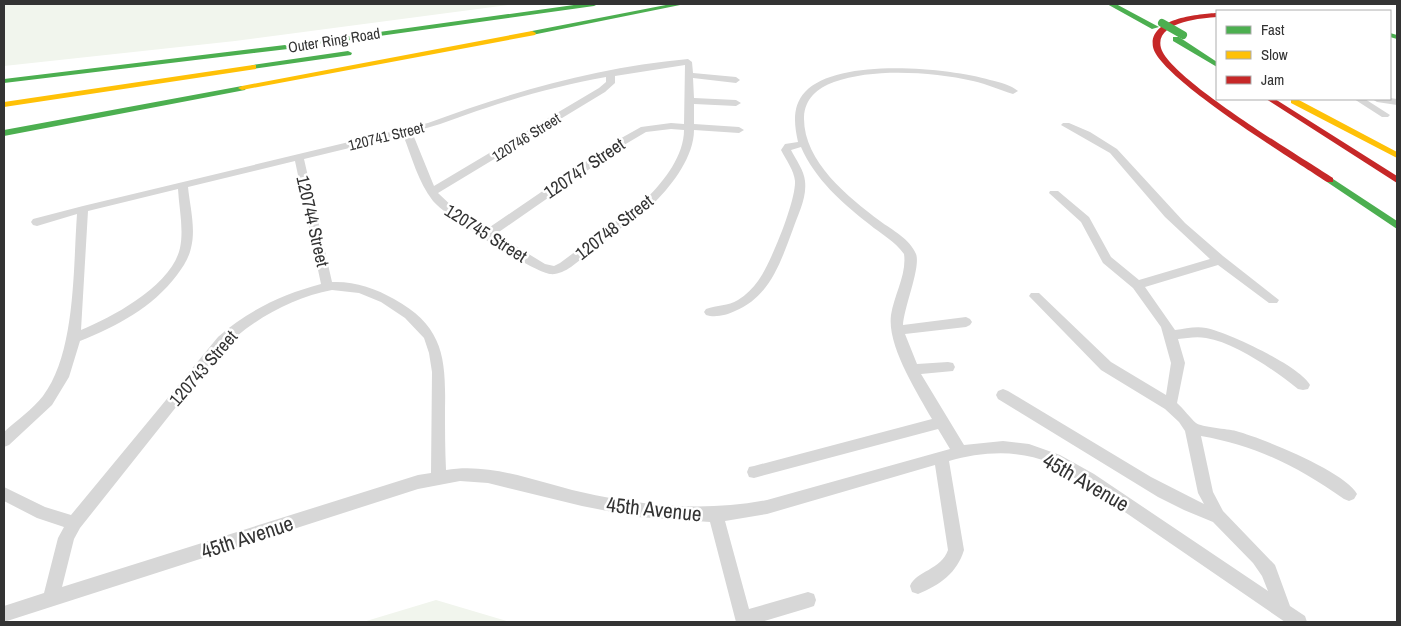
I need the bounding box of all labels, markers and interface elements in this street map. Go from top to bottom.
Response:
legend [1216,10,1391,100]
text: Fast [1261,19,1285,40]
street label: Outer Ring Road [286,22,382,58]
text: Slow [1261,44,1288,65]
text: Jam [1261,69,1284,90]
street label: 120746 Street [488,107,565,166]
street label: 120741 Street [346,116,427,156]
street label: 120747 Street [539,132,629,204]
street label: 120744 Street [290,173,336,269]
street label: 120748 Street [570,189,658,265]
street label: 120745 Street [440,198,532,268]
street label: 120743 Street [163,325,243,411]
street label: 45th Avenue [1037,446,1135,518]
street label: 45th Avenue [605,490,703,528]
street label: 45th Avenue [197,508,297,566]

